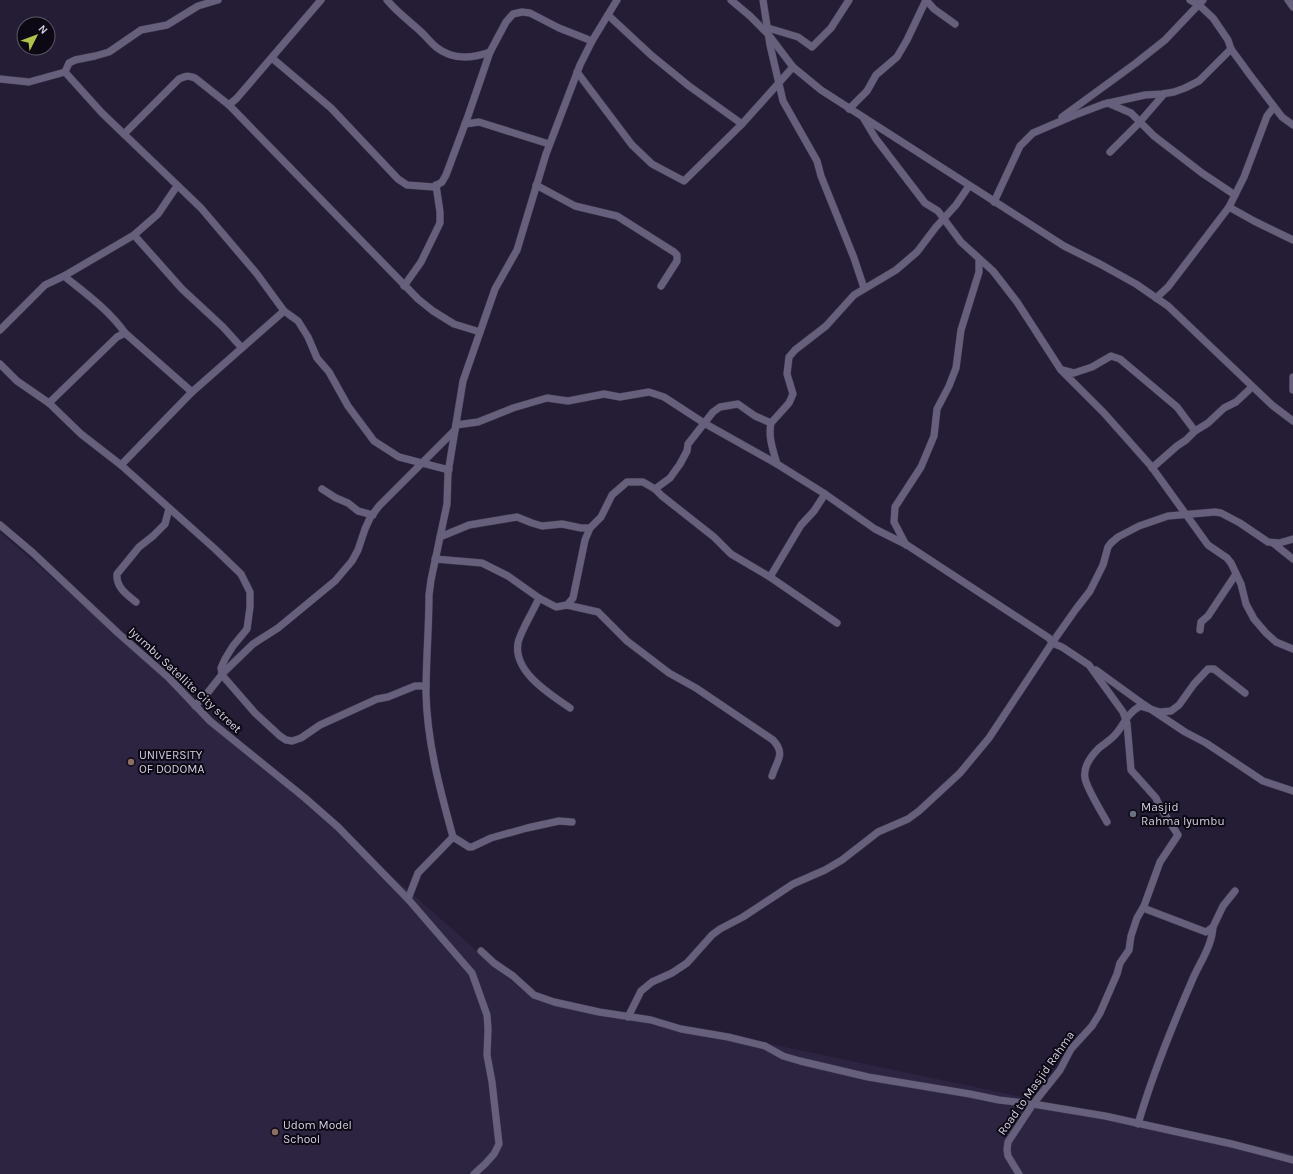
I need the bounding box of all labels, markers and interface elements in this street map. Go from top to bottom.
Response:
north arrow [16,16,56,56]
text: N [36,22,51,37]
street label: Iyumbu Satellite City street [126,624,245,736]
place label: UNIVERSITY OF DODOMA [139,748,204,776]
marker: UNIVERSITY OF DODOMA [126,757,136,767]
place label: Masjid Rahma Iyumbu [1141,800,1225,828]
marker: Masjid Rahma Iyumbu [1128,809,1138,819]
street label: Road to Masjid Rahma [995,1028,1077,1138]
place label: Udom Model School [283,1118,352,1146]
marker: Udom Model School [270,1127,280,1137]

